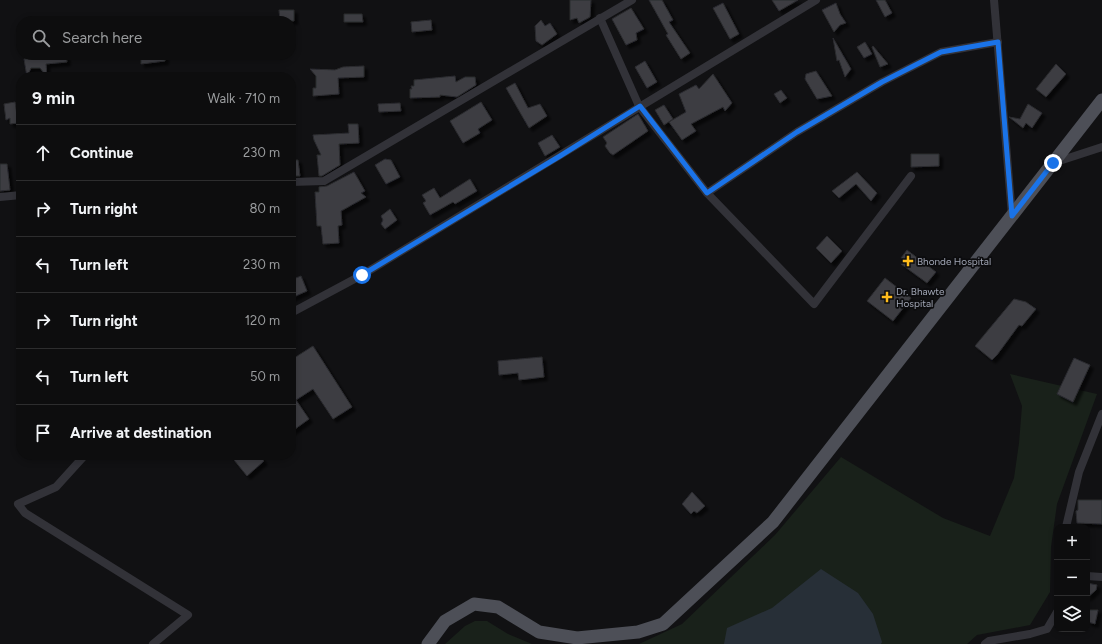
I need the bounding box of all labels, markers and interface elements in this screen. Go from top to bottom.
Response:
search box [16,16,296,60]
icon: search [30,27,52,49]
text: Search here [62,29,142,47]
text: 9 min [32,88,75,108]
text: Walk · 710 m [208,91,280,106]
icon: ahead [32,142,54,164]
text: Continue [70,144,133,162]
text: 230 m [243,145,280,160]
route end [1044,154,1062,172]
icon: right [32,198,54,220]
text: Turn right [70,200,138,218]
text: 80 m [249,201,280,216]
icon: left [32,254,54,276]
marker: Bhonde Hospital [902,255,914,267]
place label: Bhonde Hospital [917,255,991,268]
text: Turn left [70,256,128,274]
text: 230 m [243,257,280,272]
route start [353,266,371,284]
place label: Dr. Bhawte Hospital [896,285,945,310]
marker: Dr. Bhawte Hospital [881,291,893,303]
icon: right [32,310,54,332]
text: Turn right [70,312,138,330]
text: 120 m [245,313,280,328]
icon: left [32,366,54,388]
text: Turn left [70,368,128,386]
text: 50 m [250,369,280,384]
icon: arrive [32,422,54,444]
text: Arrive at destination [70,424,211,442]
map controls [1054,524,1090,632]
button: + [1054,524,1090,560]
button: − [1054,560,1090,596]
button: layers [1054,596,1090,632]

